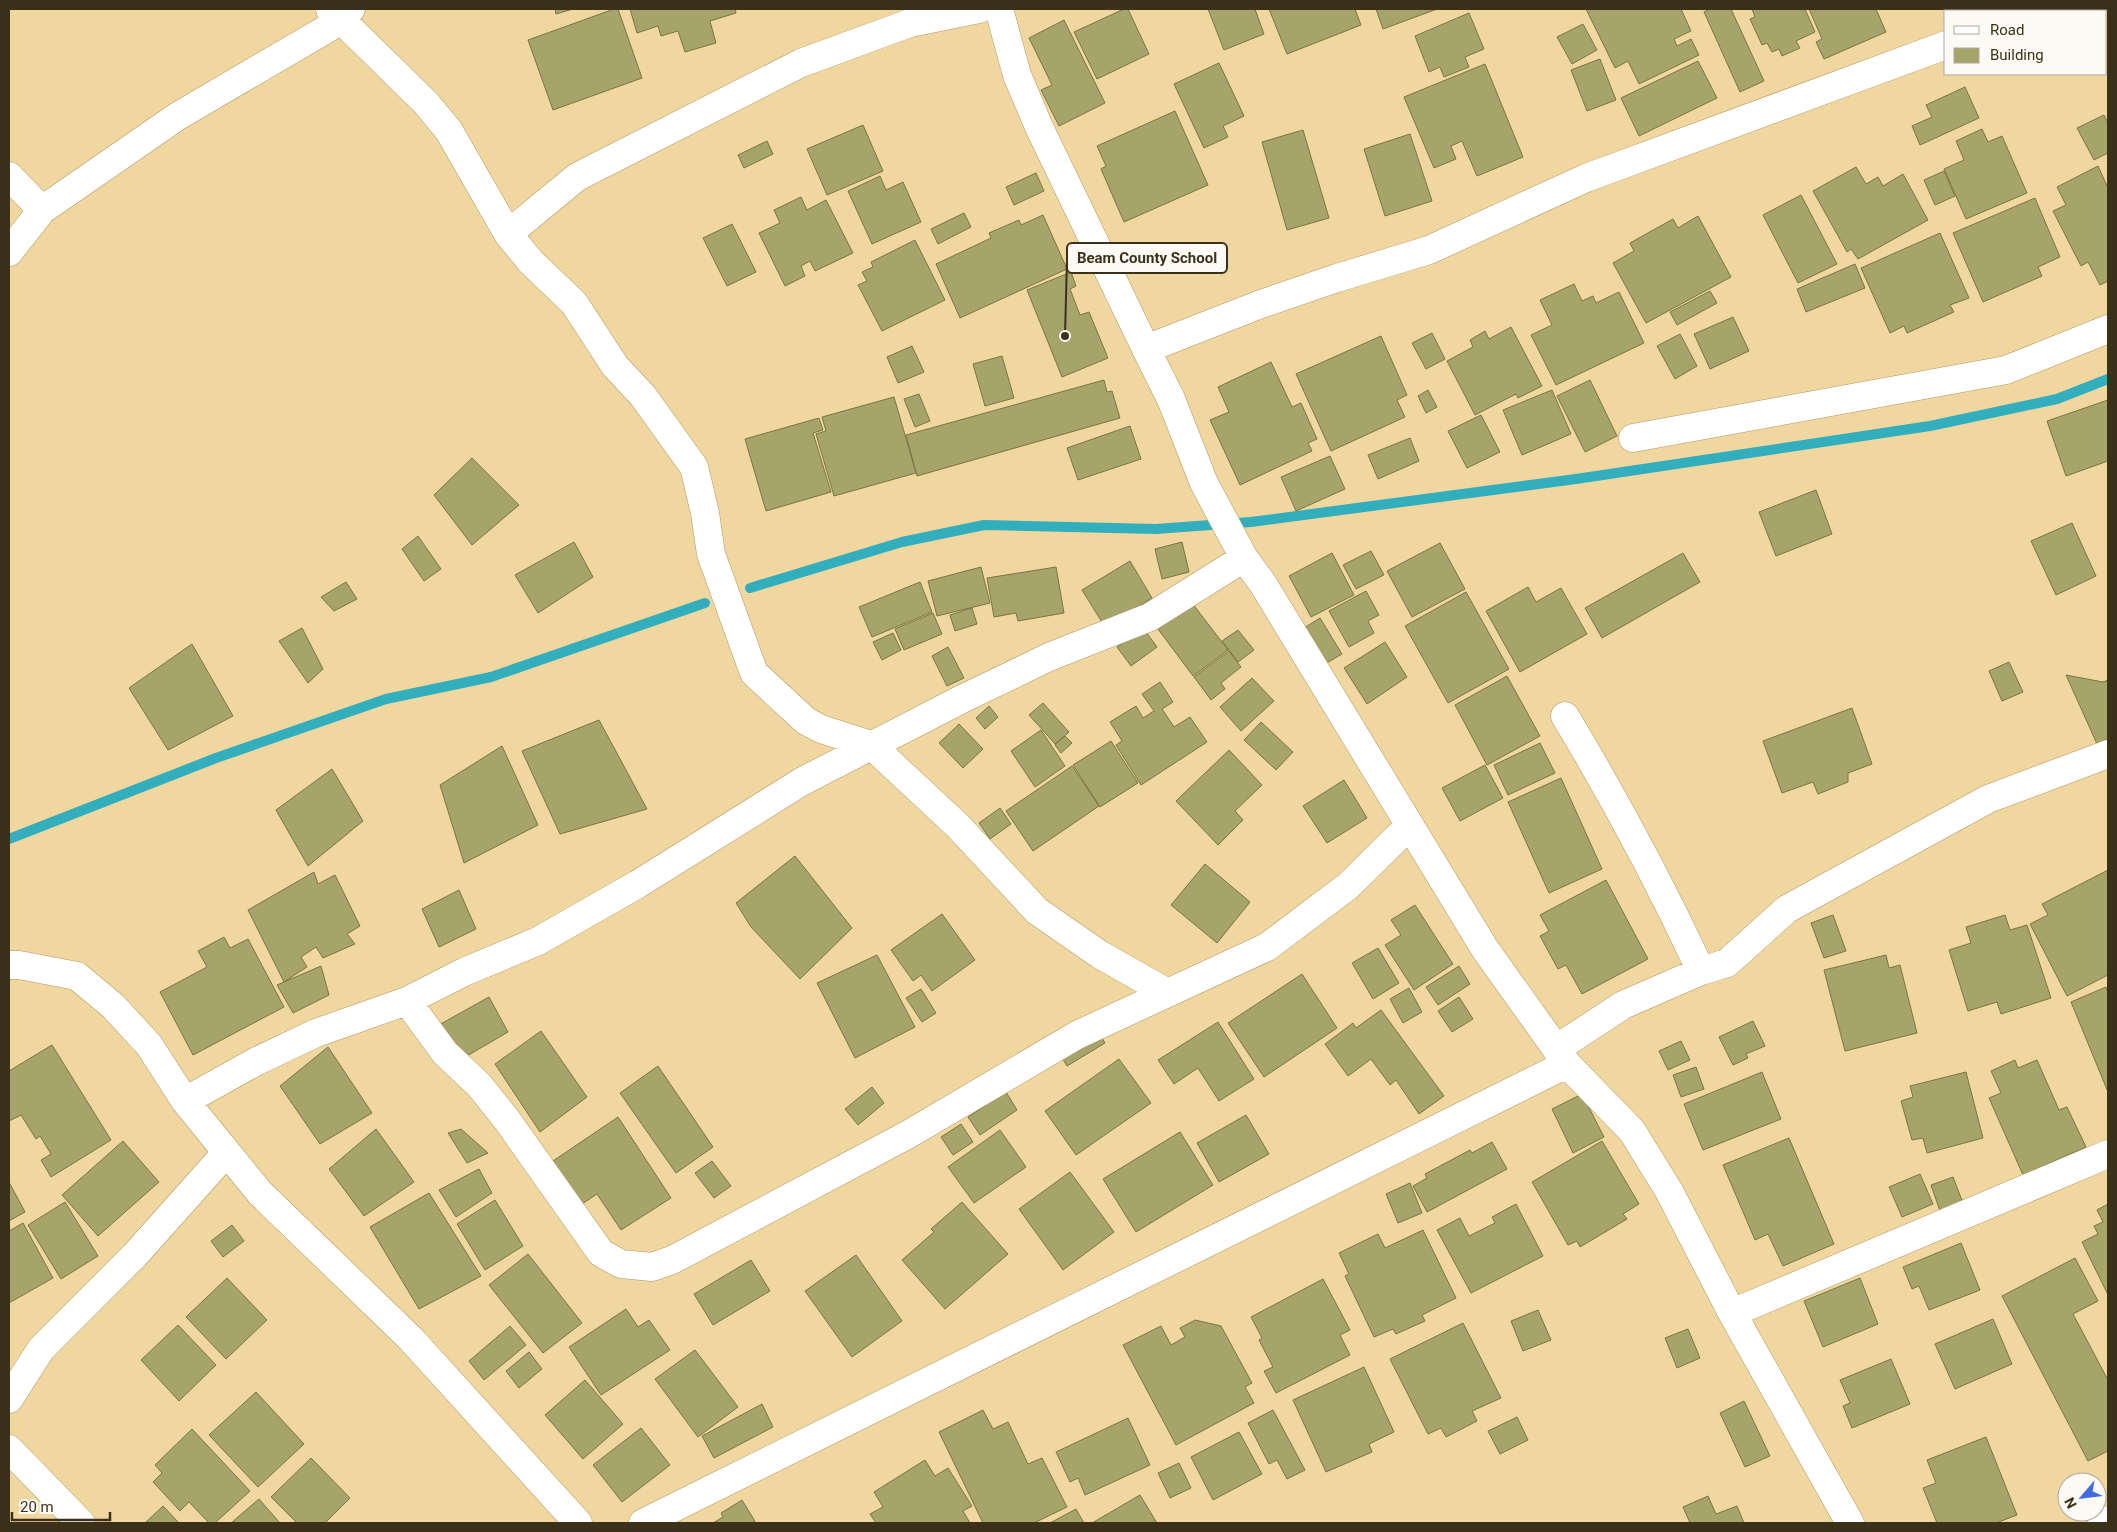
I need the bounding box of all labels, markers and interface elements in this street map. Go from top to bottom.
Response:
legend [1944,10,2107,75]
text: Road [1990,21,2024,39]
text: Building [1990,46,2044,64]
callout: Beam County School [1067,243,1227,273]
text: Beam County School [1077,249,1217,267]
north arrow [2057,1472,2107,1522]
scale bar [12,1490,110,1522]
text: N [2061,1495,2080,1511]
text: 20 m [20,1498,54,1516]

